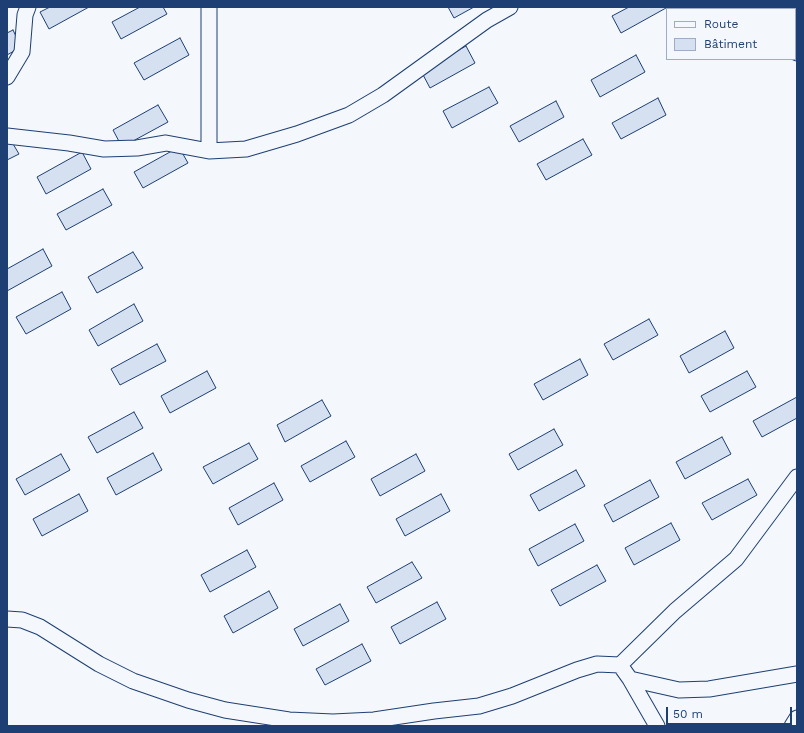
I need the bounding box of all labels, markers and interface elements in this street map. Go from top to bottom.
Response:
legend [666,8,796,60]
text: Route [704,17,738,31]
text: Bâtiment [704,37,757,51]
scale bar [668,699,794,725]
text: 50 m [673,707,703,721]

